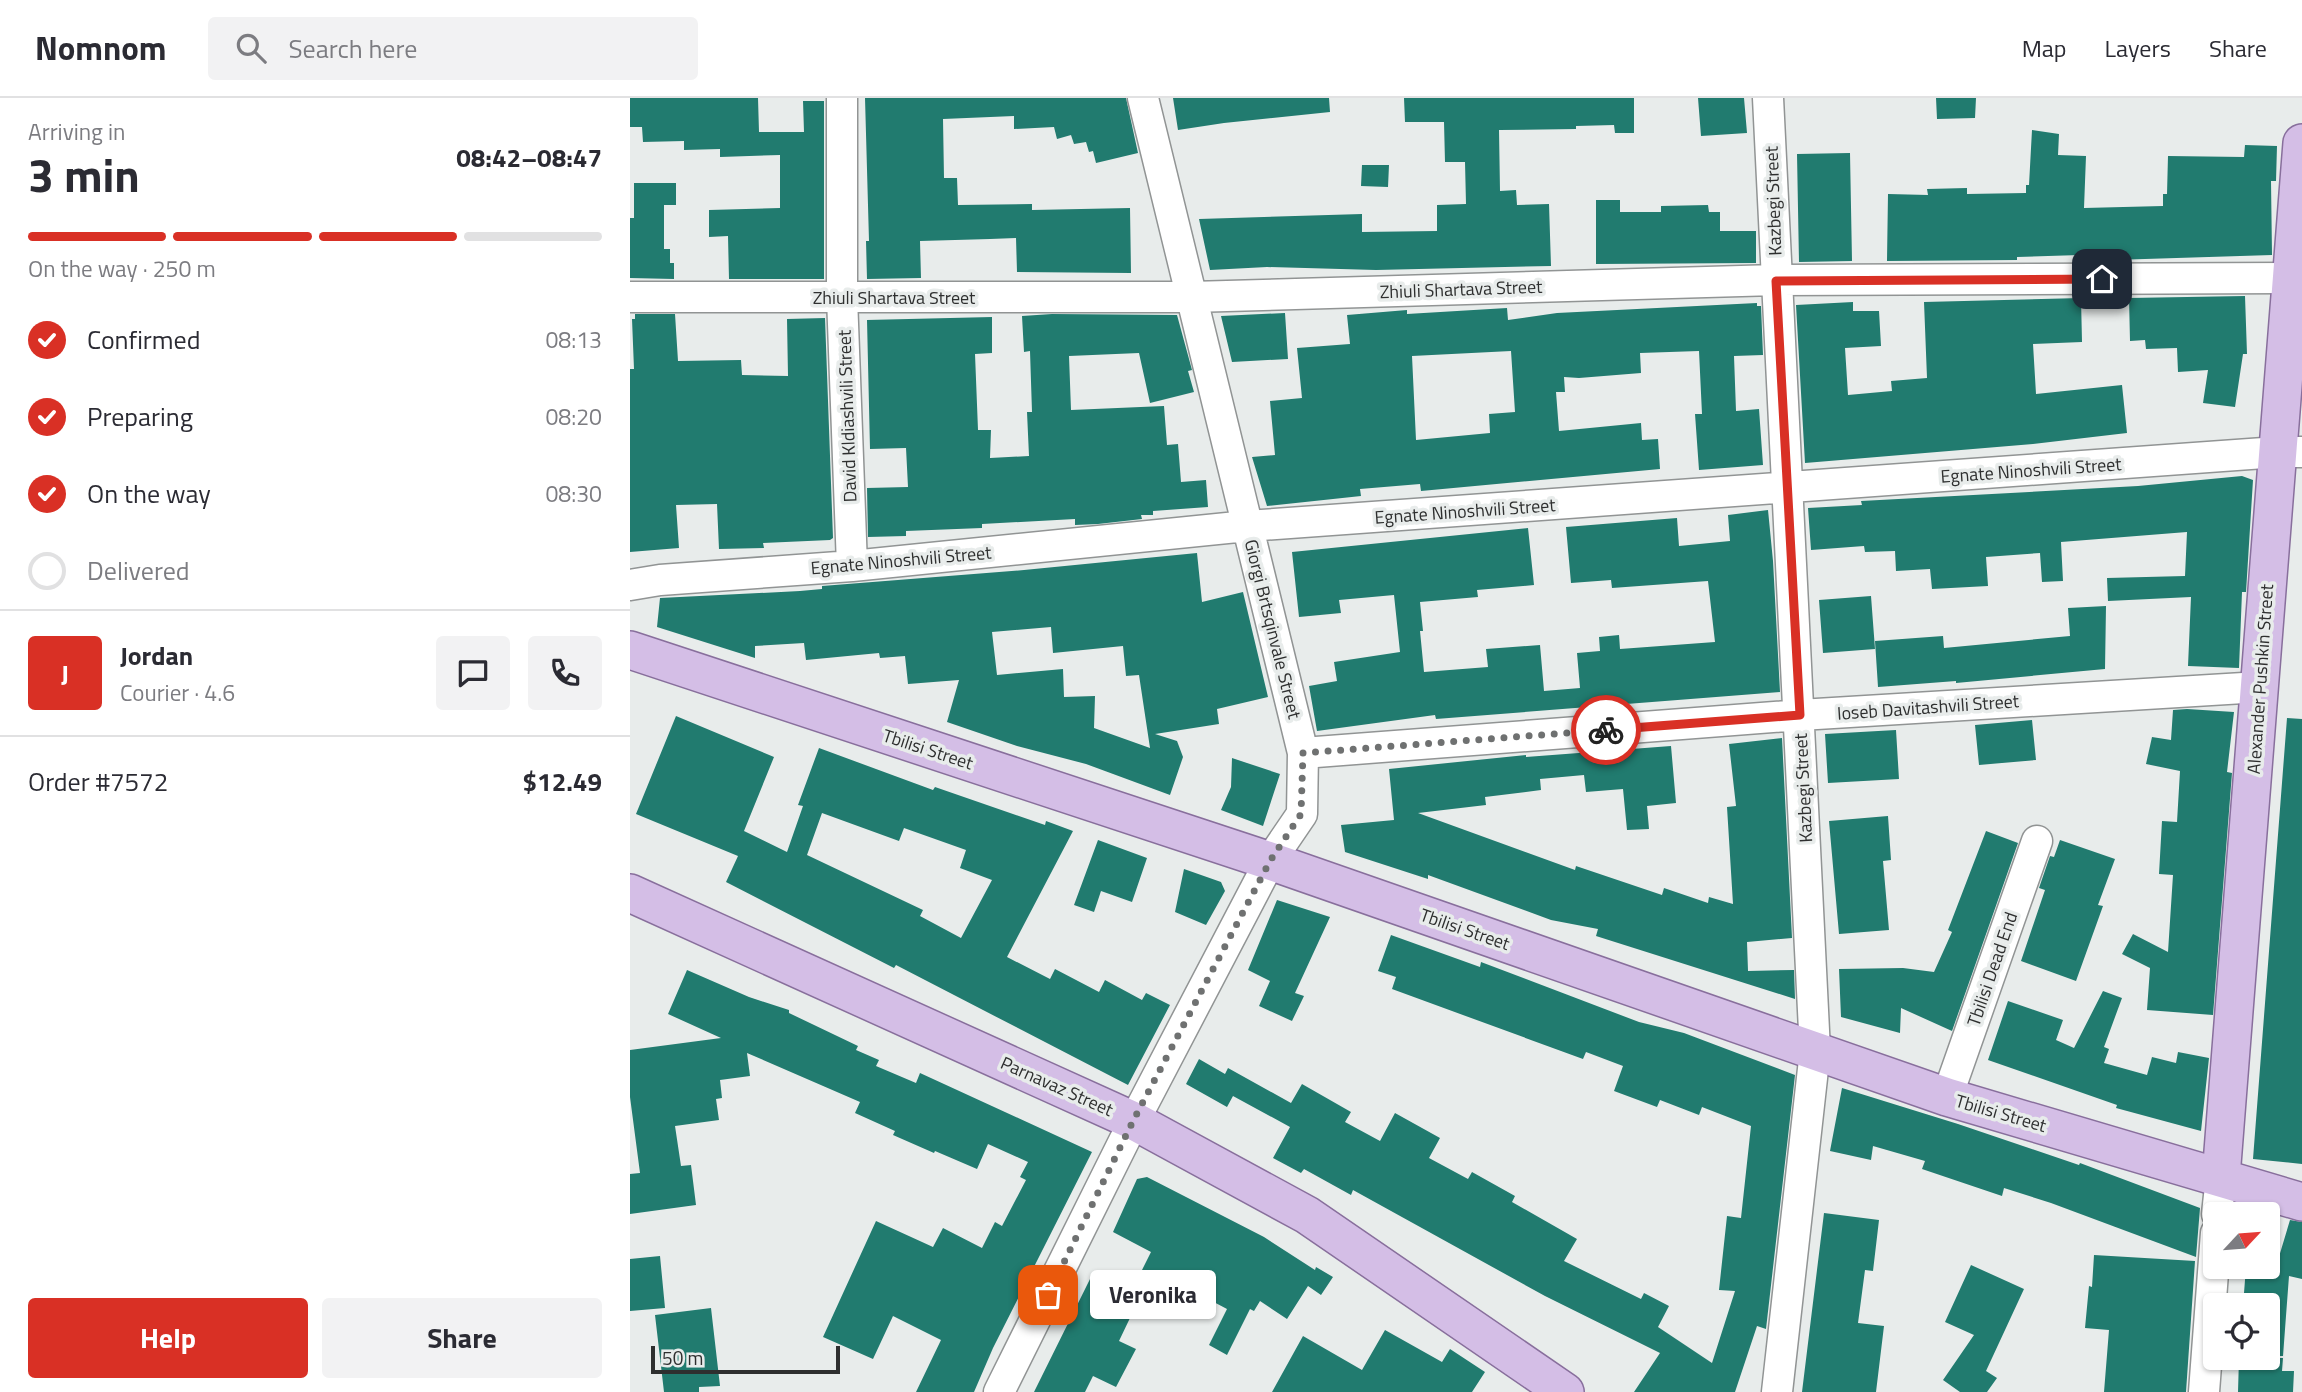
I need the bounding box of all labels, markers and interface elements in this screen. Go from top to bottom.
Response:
search box [208,17,698,80]
text: Nomnom [35,23,166,73]
icon: search [232,29,270,67]
text: Search here [288,29,417,68]
text: Map [2022,30,2067,66]
text: Layers [2105,30,2171,66]
text: Share [2209,30,2267,66]
text: Arriving in [28,114,125,149]
text: 08:42–08:47 [456,138,602,177]
text: 3 min [28,140,140,210]
street label: Kazbegi Street [1758,145,1788,256]
pin [2072,249,2132,309]
text: On the way · 250 m [28,251,216,286]
icon: home [2083,260,2121,298]
street label: Zhiuli Shartava Street [1379,273,1543,305]
street label: Zhiuli Shartava Street [813,284,976,311]
text: Confirmed [87,320,201,359]
icon: check [28,321,66,359]
text: 08:13 [545,322,602,357]
street label: David Kldiashvili Street [830,329,864,503]
text: Preparing [87,397,193,436]
icon: check [28,398,66,436]
text: 08:20 [545,399,602,434]
street label: Egnate Ninoshvili Street [1940,450,2123,490]
text: On the way [87,474,211,513]
icon: check [28,475,66,513]
text: 08:30 [545,476,602,511]
street label: Egnate Ninoshvili Street [1374,491,1557,531]
street label: Giorgi Brtsqinvale Street [1238,536,1309,722]
street label: Egnate Ninoshvili Street [810,539,993,581]
text: Delivered [87,551,190,590]
street label: Alexander Pushkin Street [2240,582,2280,775]
text: Jordan [120,636,193,675]
button: chat [436,636,510,710]
button: phone [528,636,602,710]
text: J [61,654,69,693]
text: Courier · 4.6 [120,675,235,710]
street label: Ioseb Davitashvili Street [1836,687,2021,727]
courier [1571,695,1641,765]
icon: bike [1587,711,1625,749]
street label: Tbilisi Street [879,722,977,777]
street label: Kazbegi Street [1787,732,1819,843]
text: Order #7572 [28,762,168,801]
text: $12.49 [523,762,602,801]
street label: Tbilisi Street [1416,901,1514,957]
street label: Tbilisi Dead End [1960,908,2024,1030]
street label: Parnavaz Street [996,1049,1118,1123]
street label: Tbilisi Street [1952,1087,2050,1139]
north arrow [2203,1202,2280,1279]
map controls [2203,1202,2280,1370]
pin [1018,1265,1078,1325]
callout: Veronika [1090,1270,1216,1320]
icon: bag [1029,1276,1067,1314]
text: Veronika [1109,1277,1197,1312]
button: locate [2203,1293,2280,1370]
button: Help [28,1298,308,1378]
button: Share [322,1298,602,1378]
scale bar [651,1343,840,1375]
text: 50 m [662,1343,703,1372]

